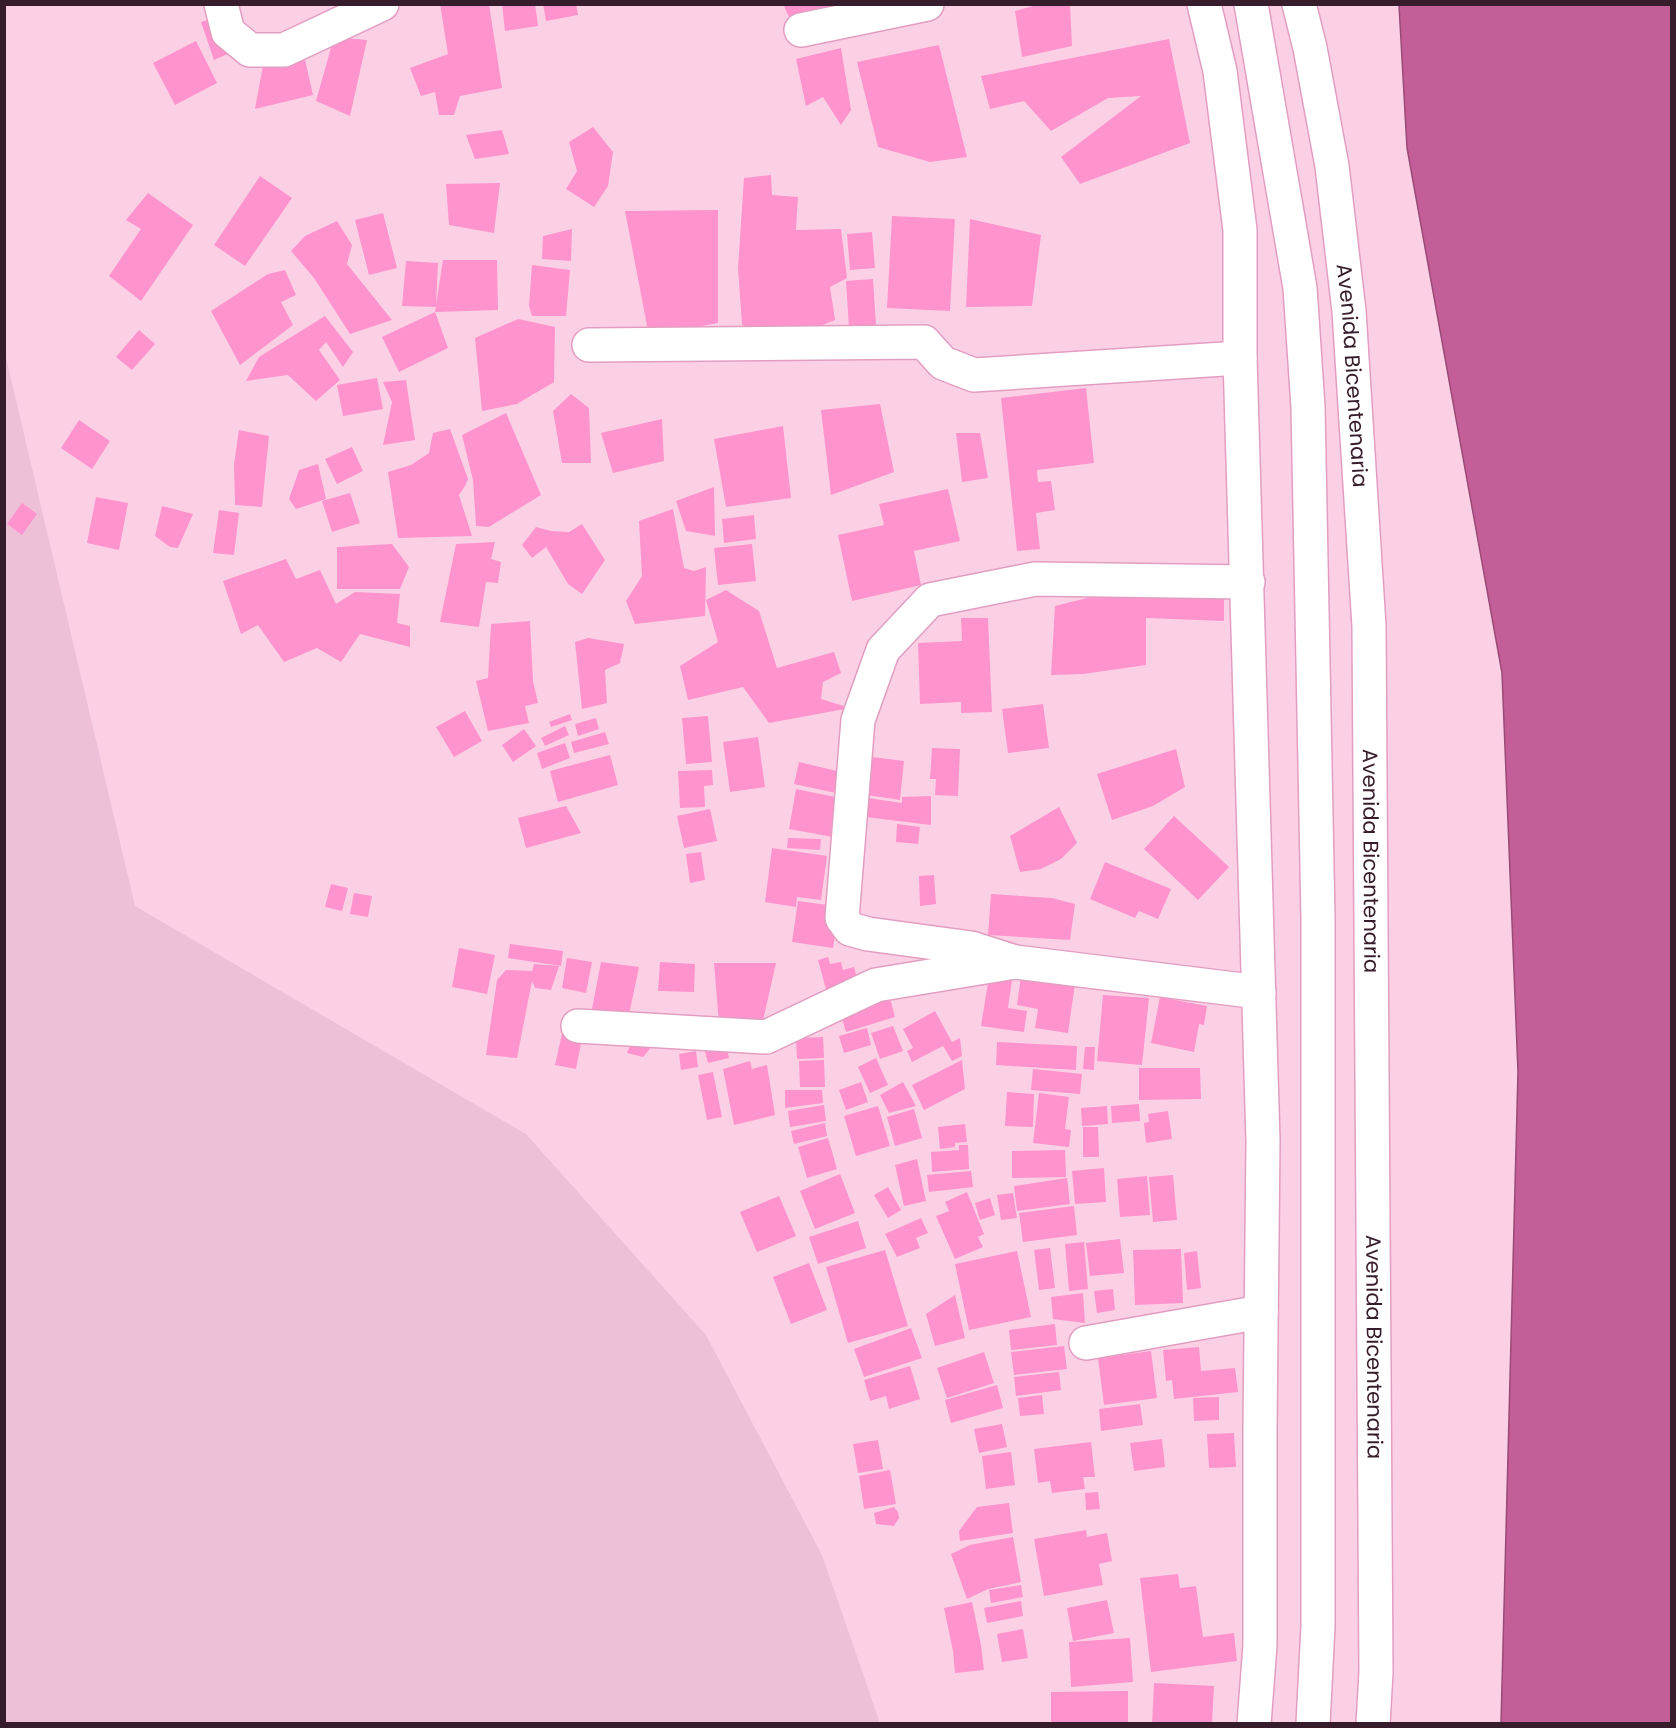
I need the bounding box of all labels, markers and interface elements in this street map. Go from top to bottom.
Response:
street label: Avenida Bicentenaria [1330,262,1375,488]
street label: Avenida Bicentenaria [1356,749,1386,973]
street label: Avenida Bicentenaria [1359,1235,1390,1459]

